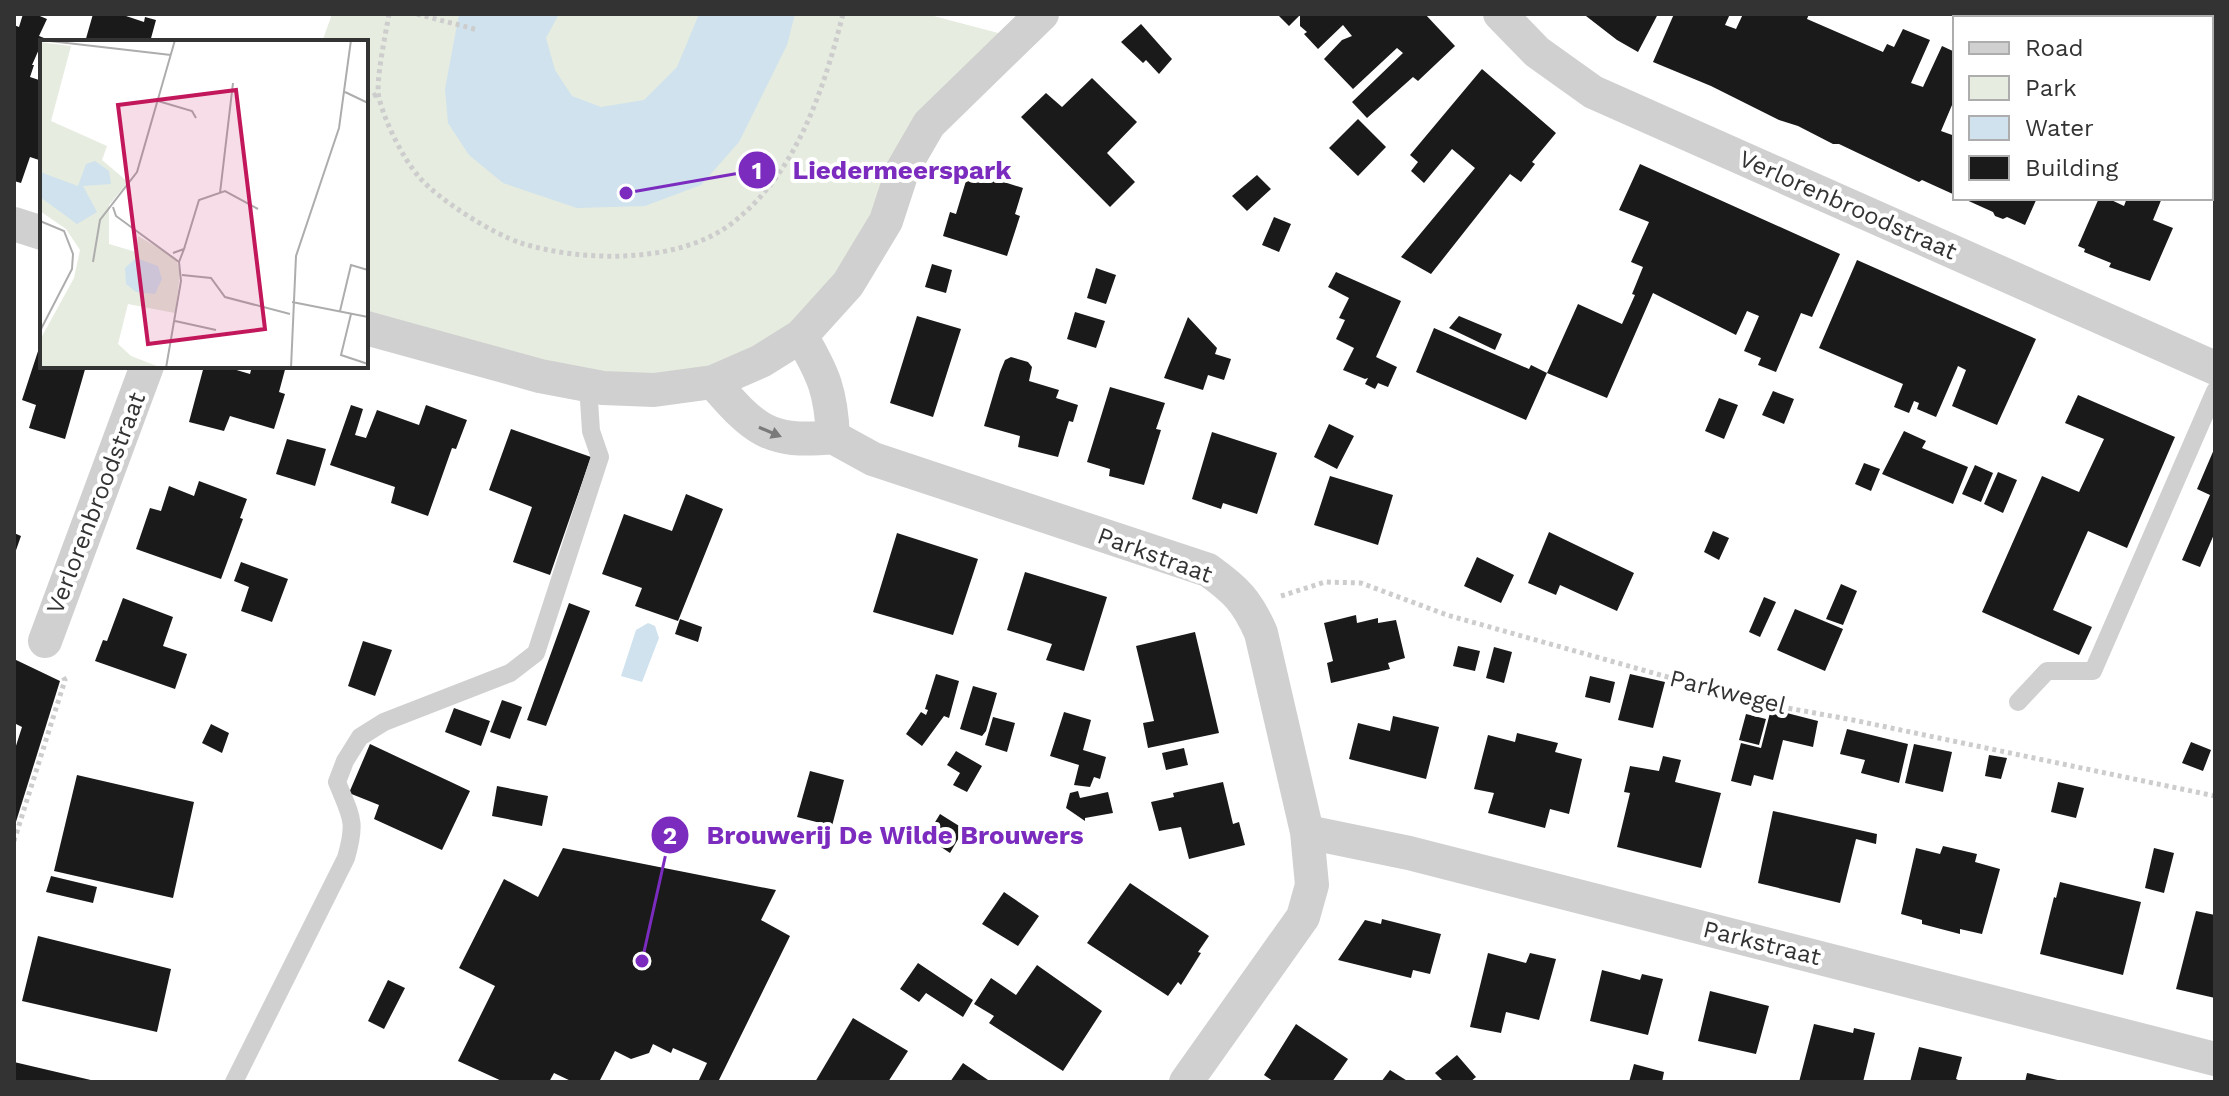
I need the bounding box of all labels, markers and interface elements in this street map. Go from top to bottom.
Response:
legend [1953,16,2213,200]
text: Road [2025,34,2084,62]
inset map [40,40,368,368]
text: Park [2025,74,2077,102]
text: Water [2025,114,2094,142]
street label: Verlorenbroodstraat [1735,144,1961,266]
callout: Liedermeerspark [737,145,1028,195]
text: Building [2025,154,2118,182]
text: Liedermeerspark [793,155,1012,185]
text: 1 [752,157,762,185]
street label: Verlorenbroodstraat [41,388,151,618]
one-way arrow [759,425,782,438]
street label: Parkstraat [1094,521,1216,589]
street label: Parkwegel [1667,664,1790,720]
callout: Brouwerij De Wilde Brouwers [650,810,1100,860]
text: Brouwerij De Wilde Brouwers [706,820,1084,850]
text: 2 [663,822,677,850]
street label: Parkstraat [1700,915,1824,971]

